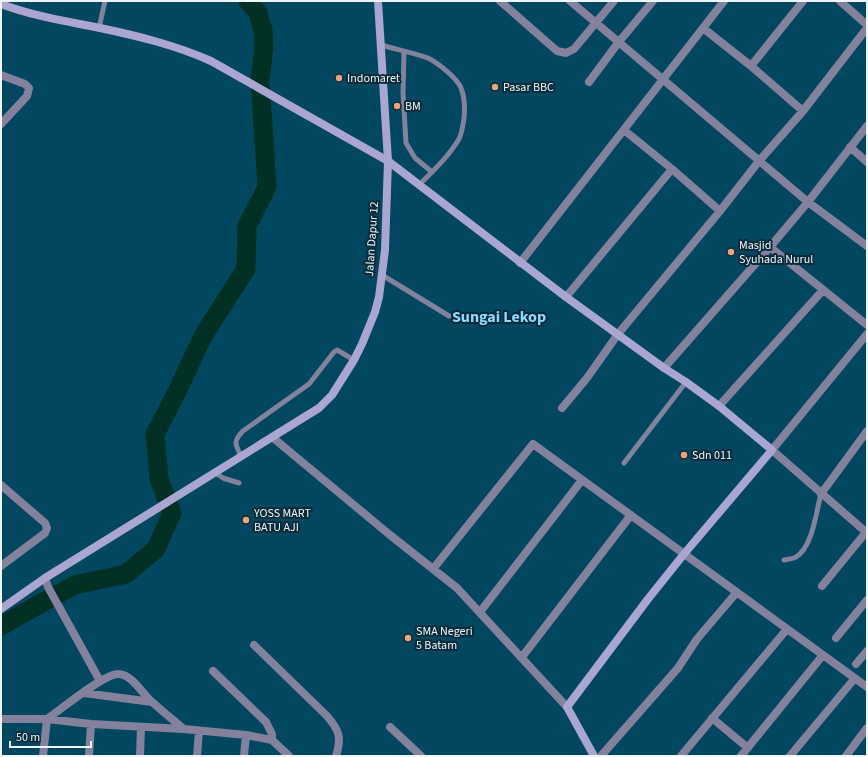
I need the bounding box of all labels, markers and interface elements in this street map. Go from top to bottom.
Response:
place label: Indomaret [347,70,400,87]
marker: Indomaret [334,73,344,83]
place label: Pasar BBC [503,79,554,96]
marker: Pasar BBC [490,82,500,92]
place label: BM [405,98,421,115]
marker: BM [392,101,402,111]
street label: Jalan Dapur 12 [361,201,383,277]
place label: Masjid Syuhada Nurul [739,237,813,268]
marker: Masjid Syuhada Nurul [726,247,736,257]
district label: Sungai Lekop [452,306,546,328]
place label: Sdn 011 [692,447,732,464]
marker: Sdn 011 [679,450,689,460]
place label: YOSS MART BATU AJI [253,505,311,536]
marker: YOSS MART BATU AJI [241,515,251,525]
place label: SMA Negeri 5 Batam [416,623,473,654]
marker: SMA Negeri 5 Batam [403,633,413,643]
scale bar [10,723,91,749]
text: 50 m [16,729,40,746]

